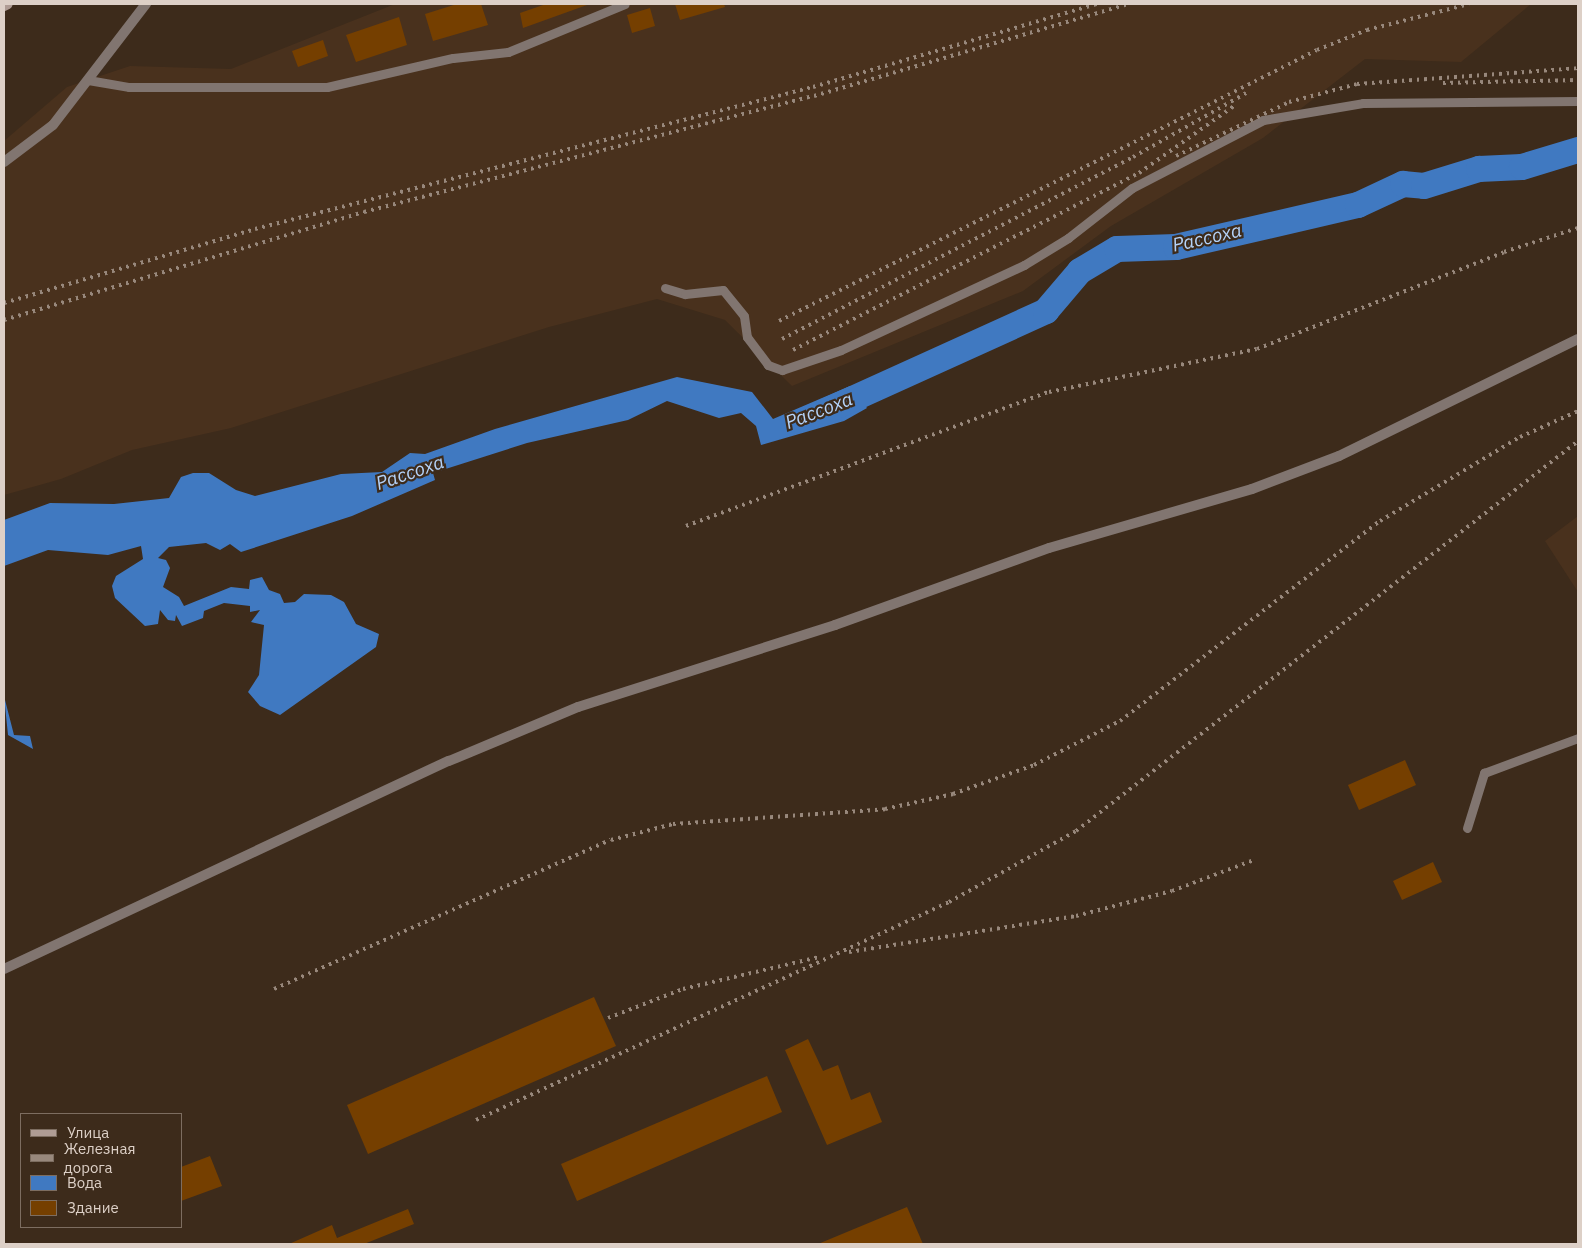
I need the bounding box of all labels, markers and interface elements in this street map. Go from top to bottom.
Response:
water label: Рассоха [1170,219,1244,257]
water label: Рассоха [782,388,856,434]
water label: Рассоха [373,451,447,495]
legend [20,1113,182,1228]
text: Улица [67,1123,109,1142]
text: Железная дорога [64,1139,135,1177]
text: Вода [67,1173,102,1192]
text: Здание [67,1198,119,1217]

